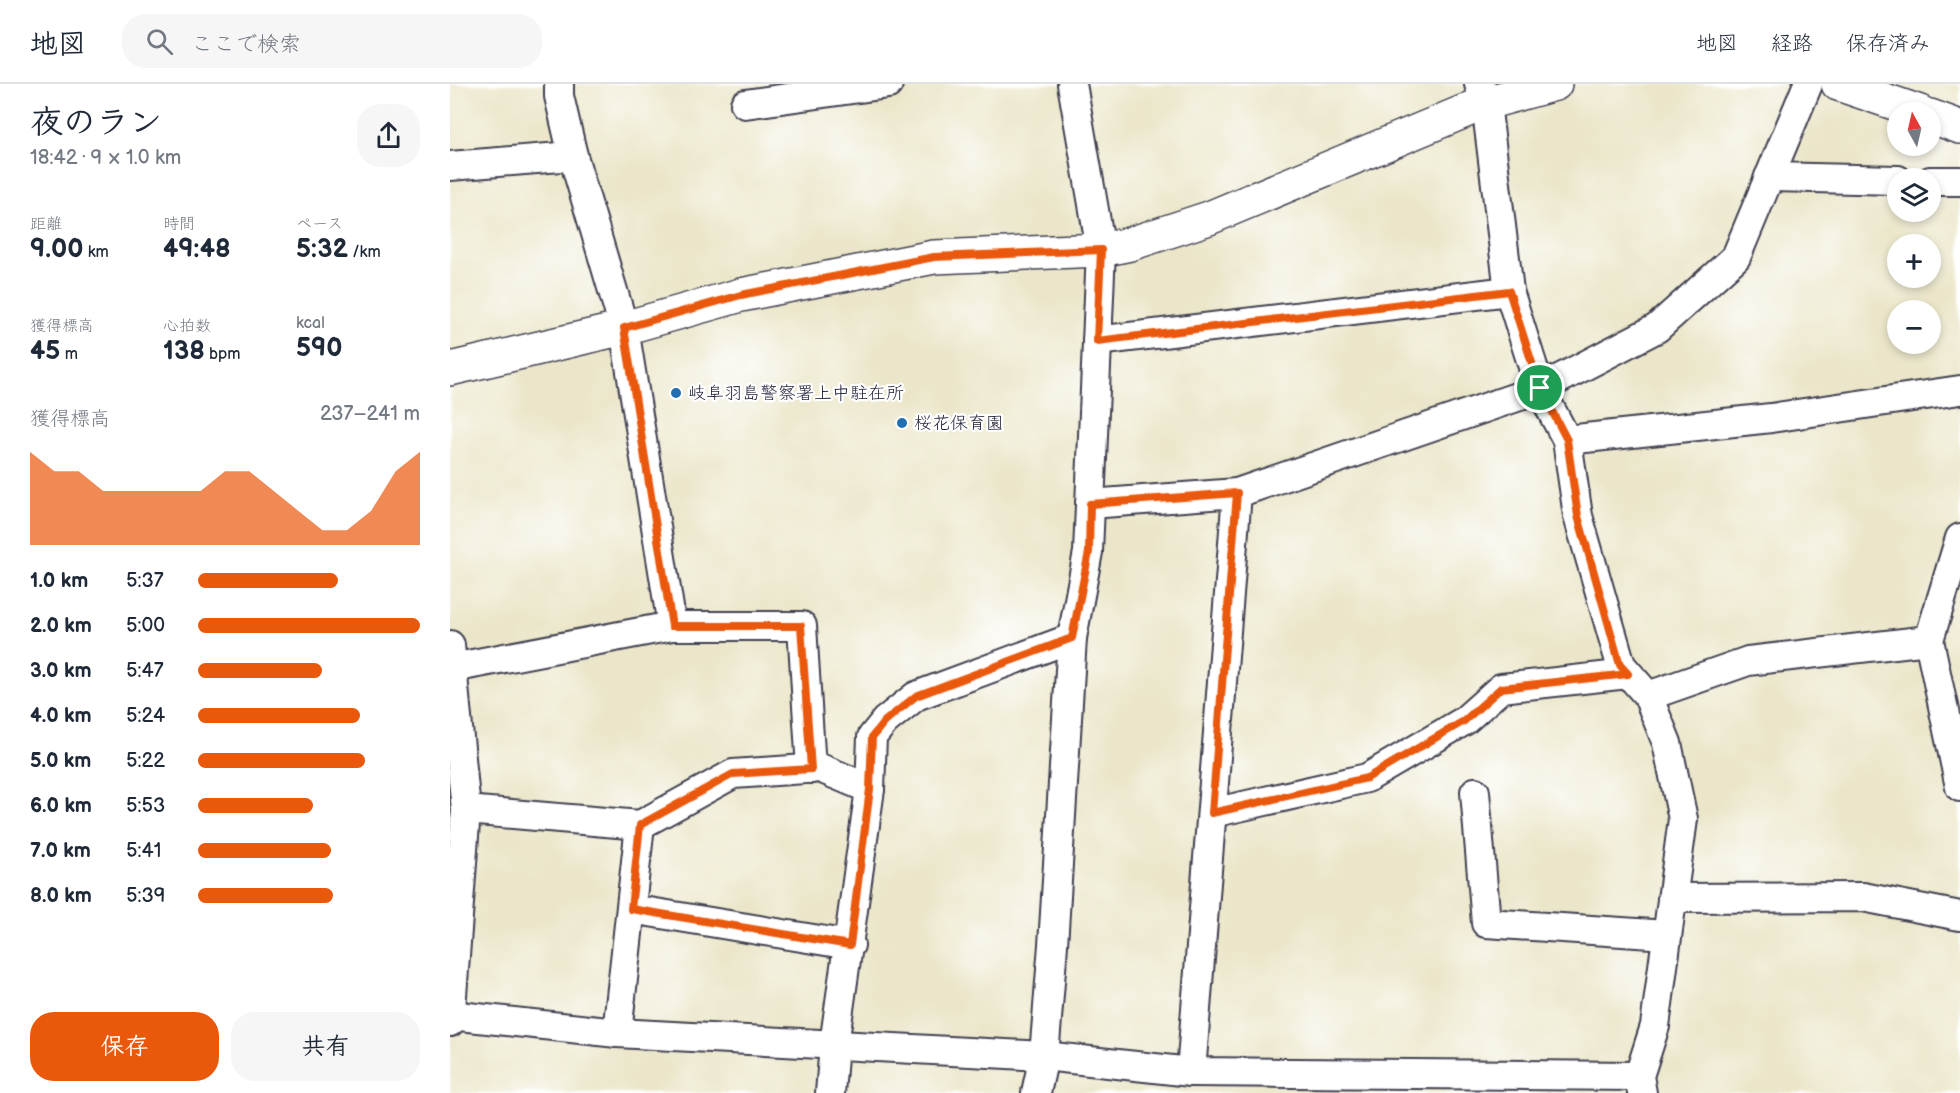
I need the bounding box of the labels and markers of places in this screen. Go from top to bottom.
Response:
pin [1514,362,1565,413]
place label: 岐阜羽島警察署上中駐在所 [688,383,904,404]
marker: 岐阜羽島警察署上中駐在所 [669,386,683,400]
place label: 桜花保育園 [914,413,1004,434]
marker: 桜花保育園 [895,416,909,430]

